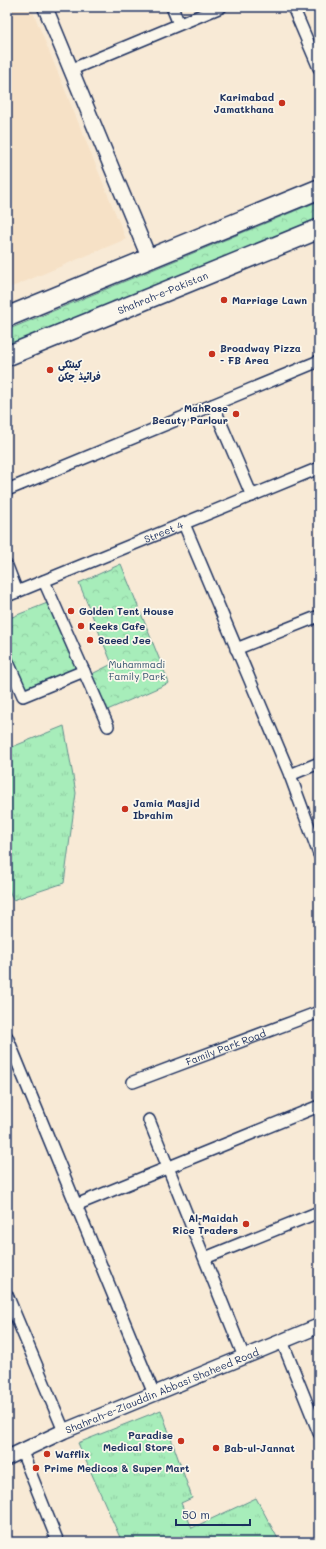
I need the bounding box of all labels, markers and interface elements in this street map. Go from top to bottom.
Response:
place label: Karimabad Jamatkhana [214,90,275,116]
marker: Karimabad Jamatkhana [277,98,287,108]
street label: Shahrah-e-Pakistan [115,268,210,317]
place label: Marriage Lawn [232,293,307,307]
marker: Marriage Lawn [219,295,229,305]
place label: Broadway Pizza - FB Area [220,341,301,367]
marker: Broadway Pizza - FB Area [207,349,217,359]
place label: کینٹکی فرائیڈ چکن [58,357,101,383]
marker: کینٹکی فرائیڈ چکن [45,365,55,375]
place label: MahRose Beauty Parlour [152,401,228,427]
marker: MahRose Beauty Parlour [231,409,241,419]
street label: Street 4 [142,518,185,546]
place label: Golden Tent House [79,604,174,618]
marker: Golden Tent House [66,606,76,616]
place label: Keeks Cafe [89,619,145,633]
marker: Keeks Cafe [76,621,86,631]
place label: Saeed Jee [98,633,151,647]
marker: Saeed Jee [85,635,95,645]
park label: Muhammadi Family Park [109,657,165,683]
place label: Jamia Masjid Ibrahim [133,796,200,822]
marker: Jamia Masjid Ibrahim [120,804,130,814]
street label: Family Park Road [184,1026,268,1069]
place label: Al-Maidah Rice Traders [172,1211,238,1237]
marker: Al-Maidah Rice Traders [241,1219,251,1229]
street label: Shahrah-e-Ziauddin Abbasi Shaheed Road [63,1345,261,1437]
place label: Paradise Medical Store [103,1428,173,1454]
marker: Paradise Medical Store [176,1436,186,1446]
place label: Bab-ul-Jannat [224,1441,295,1455]
marker: Bab-ul-Jannat [211,1443,221,1453]
place label: Wafflix [55,1447,90,1461]
marker: Wafflix [42,1449,52,1459]
place label: Prime Medicos & Super Mart [44,1461,190,1475]
marker: Prime Medicos & Super Mart [31,1463,41,1473]
scale bar [176,1501,250,1527]
text: 50 m [182,1506,210,1522]

